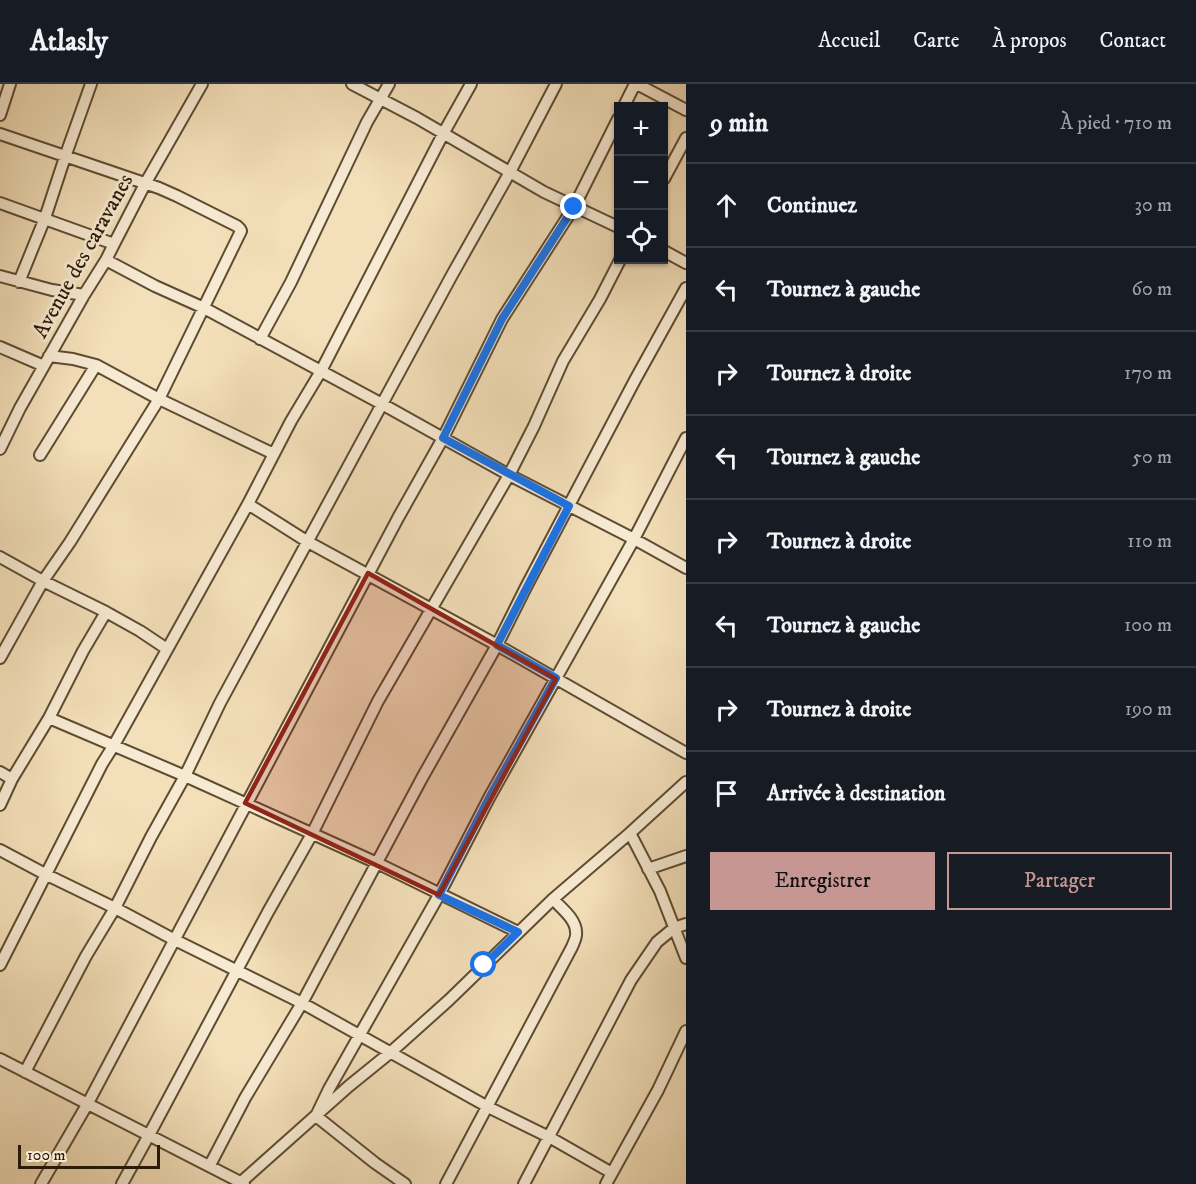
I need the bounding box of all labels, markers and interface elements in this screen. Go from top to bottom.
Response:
text: Atlasly [30,24,108,59]
text: Accueil [818,28,880,54]
text: Carte [913,28,959,54]
text: À propos [992,28,1067,54]
text: Contact [1100,28,1166,54]
map controls [614,102,668,264]
button: + [614,102,668,156]
text: 9 min [710,107,768,140]
text: À pied · 710 m [1060,111,1172,136]
button: − [614,156,668,210]
street label: Avenue des caravanes [27,169,139,343]
icon: ahead [710,189,743,222]
text: Continuez [767,192,857,219]
route end [560,193,586,219]
text: 30 m [1134,193,1172,218]
button: locate [614,210,668,264]
icon: left [710,273,743,306]
text: Tournez à gauche [767,276,920,303]
text: 60 m [1132,277,1172,302]
icon: right [710,357,743,390]
text: Tournez à droite [767,360,911,387]
text: 170 m [1124,361,1172,386]
icon: left [710,441,743,474]
text: Tournez à gauche [767,444,920,471]
text: 50 m [1132,445,1172,470]
icon: right [710,525,743,558]
text: Tournez à droite [767,528,911,555]
text: 110 m [1127,529,1172,554]
icon: left [710,609,743,642]
text: Tournez à gauche [767,612,920,639]
text: 100 m [1124,613,1172,638]
icon: right [710,693,743,726]
text: Tournez à droite [767,696,911,723]
text: 190 m [1125,697,1172,722]
icon: arrive [710,777,743,810]
text: Arrivée à destination [767,780,946,807]
button: Enregistrer [710,852,935,910]
button: Partager [947,852,1172,910]
route start [470,951,496,977]
scale bar [18,1142,160,1170]
text: 100 m [27,1145,66,1165]

